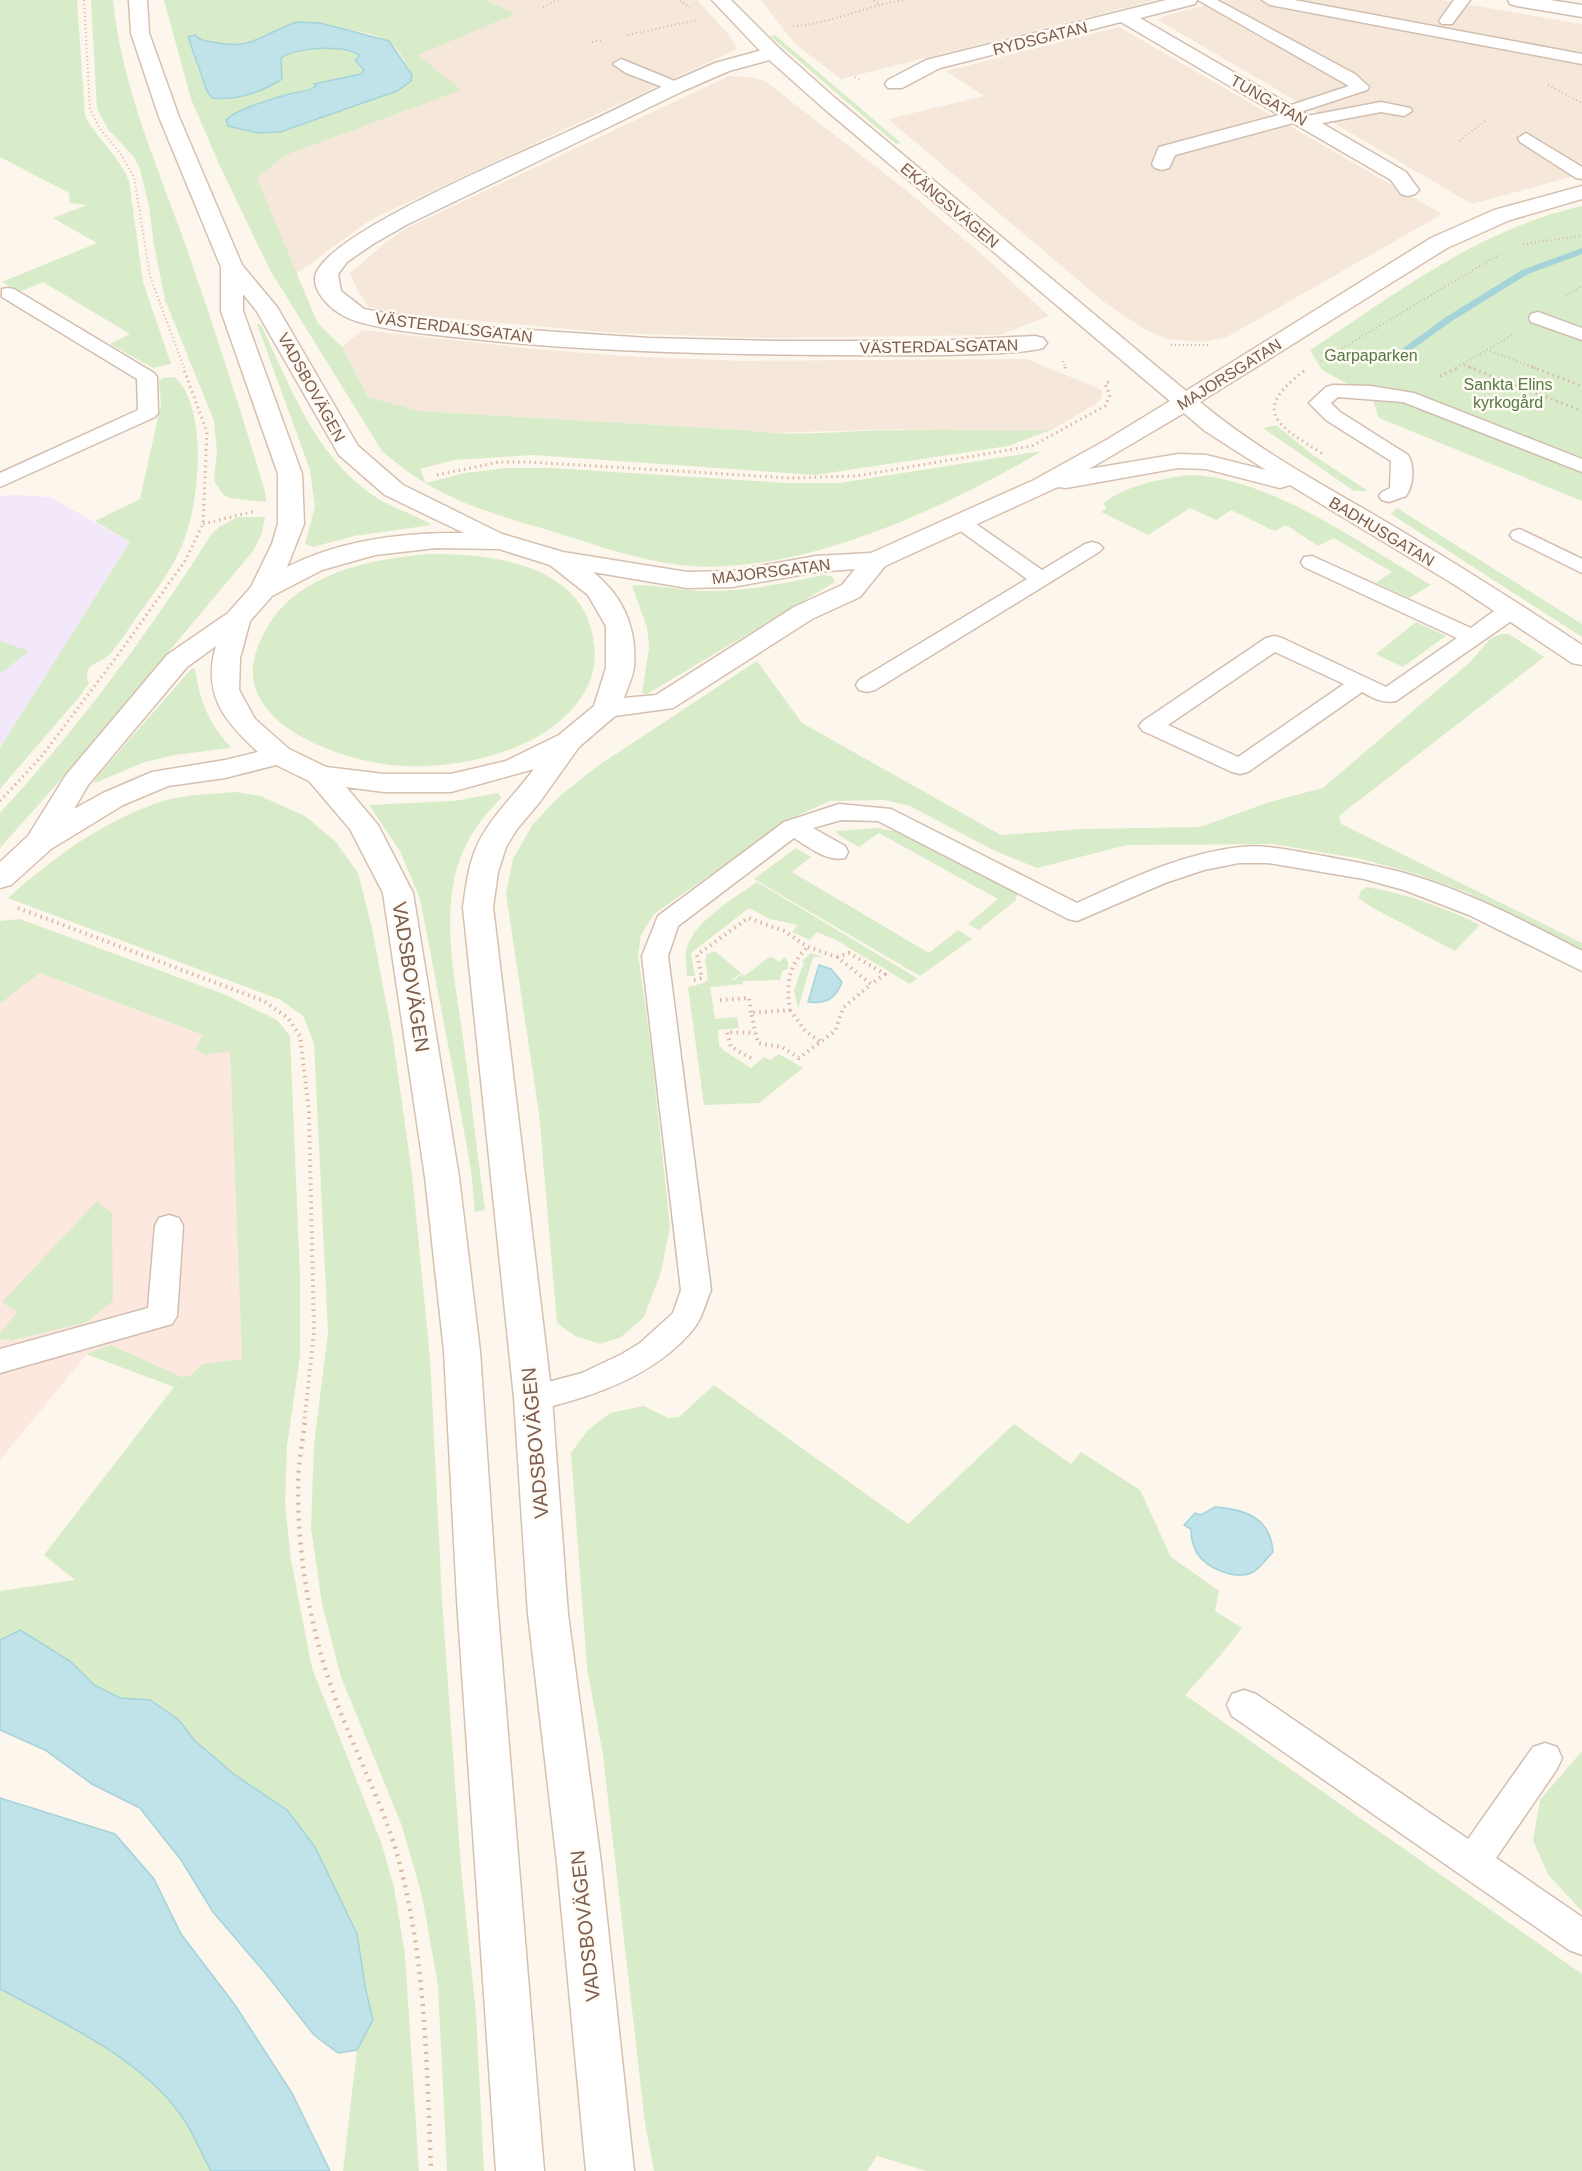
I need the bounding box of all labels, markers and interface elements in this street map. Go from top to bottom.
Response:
street label: RYDSGATAN [991,19,1089,58]
street label: TUNGATAN [1227,72,1310,129]
street label: EKÄNGSVÄGEN [897,159,1002,251]
street label: VÄSTERDALSGATAN [374,309,534,346]
street label: VADSBOVÄGEN [275,330,348,445]
street label: MAJORSGATAN [1174,336,1284,413]
street label: VÄSTERDALSGATAN [860,337,1018,356]
park label: Garpaparken [1324,347,1418,364]
park label: Sankta Elins kyrkogård [1464,376,1552,411]
street label: BADHUSGATAN [1326,493,1437,569]
street label: MAJORSGATAN [711,556,831,587]
street label: VADSBOVÄGEN [388,900,434,1054]
street label: VADSBOVÄGEN [517,1366,553,1520]
street label: VADSBOVÄGEN [566,1849,604,2003]

